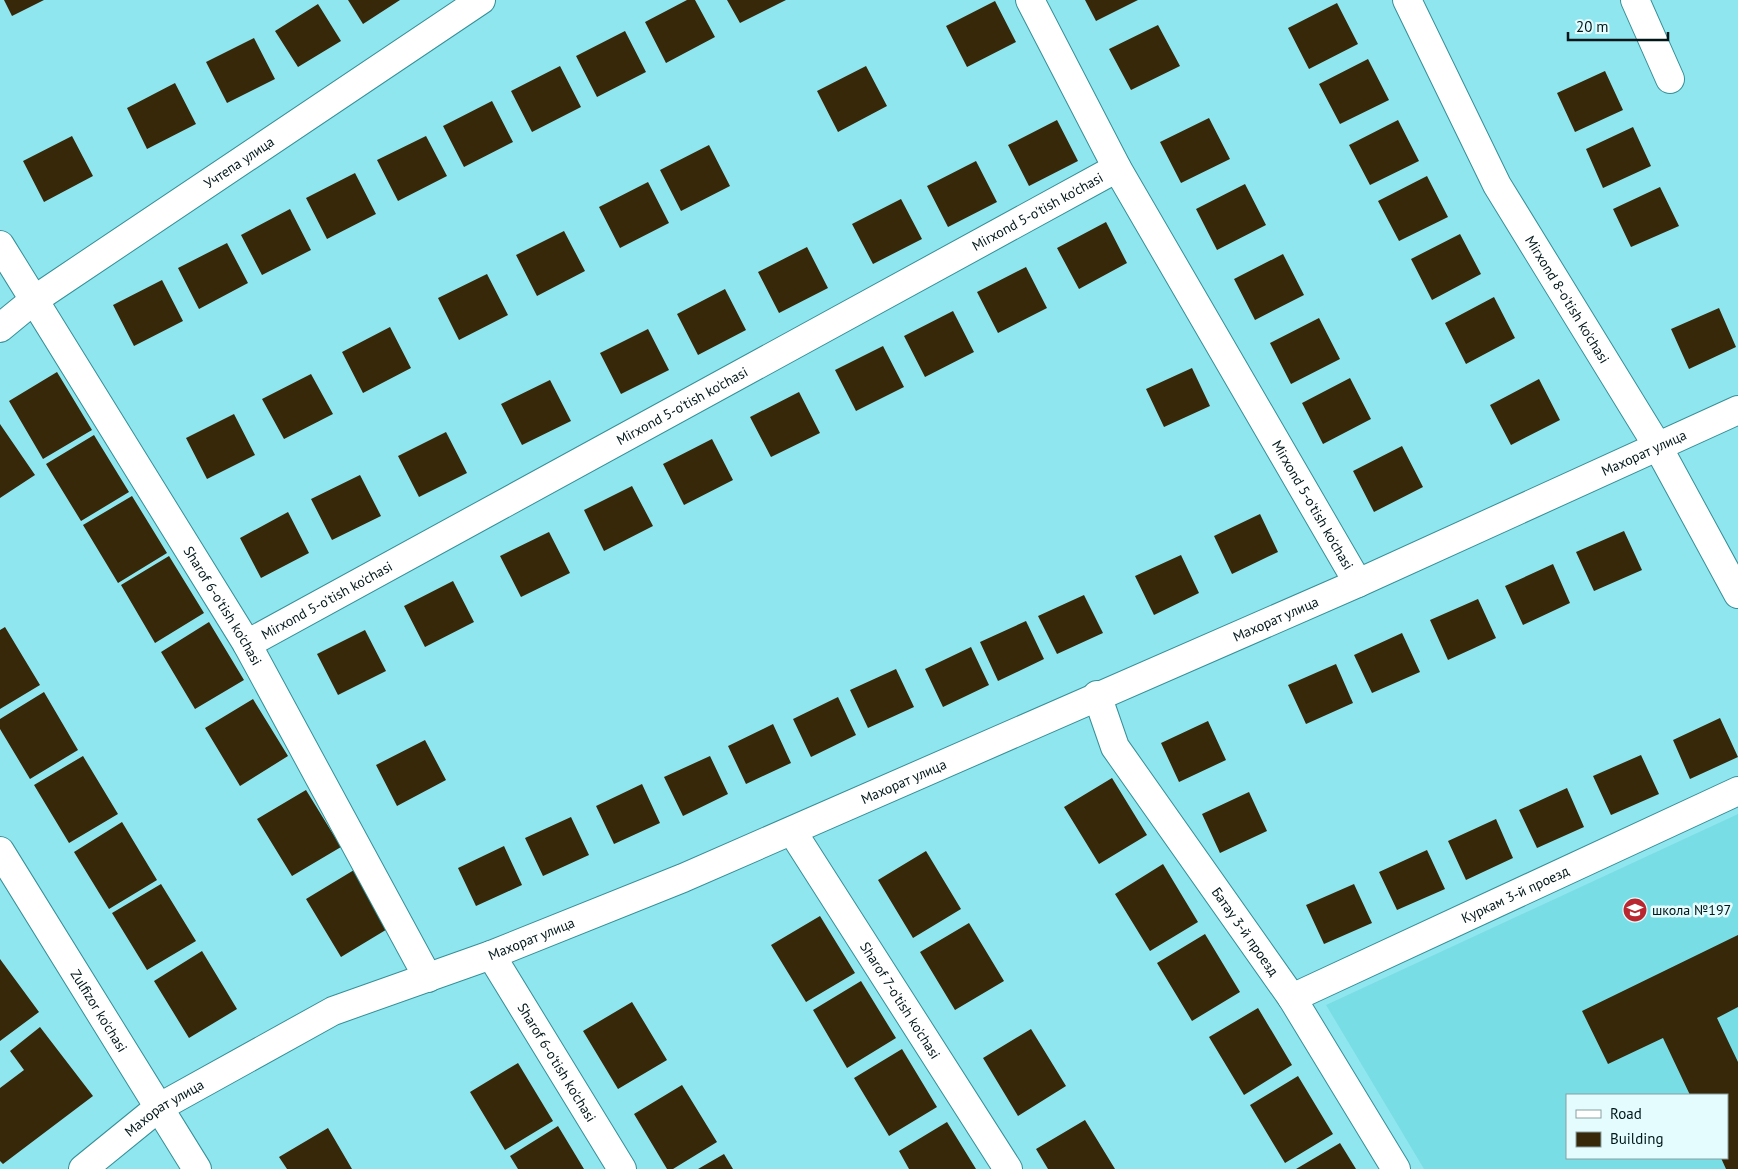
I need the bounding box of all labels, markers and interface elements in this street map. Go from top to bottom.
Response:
scale bar [1568,10,1668,42]
text: 20 m [1576,17,1609,36]
street label: Учтепа улица [201,132,278,192]
street label: Mirxond 5-o'tish ko'chasi [969,168,1106,255]
street label: Mirxond 8-o'tish ko'chasi [1521,232,1613,367]
street label: Mirxond 5-o'tish ko'chasi [613,363,751,449]
street label: Махорат улица [1598,426,1689,480]
street label: Mirxond 5-o'tish ko'chasi [1268,437,1357,573]
street label: Sharof 6-o'tish ko'chasi [180,543,266,668]
street label: Mirxond 5-o'tish ko'chasi [258,557,396,643]
street label: Махорат улица [1230,592,1321,646]
street label: Махорат улица [858,755,949,808]
street label: Куркам 3-й проезд [1458,862,1572,927]
street label: Батау 3-й проезд [1208,884,1283,980]
school or university icon: школа №197 [1622,897,1648,923]
place label: школа №197 [1652,901,1731,919]
street label: Махорат улица [486,913,577,964]
street label: Sharof 7-o'tish ko'chasi [856,938,944,1062]
street label: Zulfizor ko'chasi [67,966,131,1056]
street label: Sharof 6-o'tish ko'chasi [514,1000,600,1125]
street label: Махорат улица [121,1075,207,1141]
legend [1566,1094,1728,1159]
text: Road [1610,1104,1642,1123]
text: Building [1610,1129,1664,1148]

